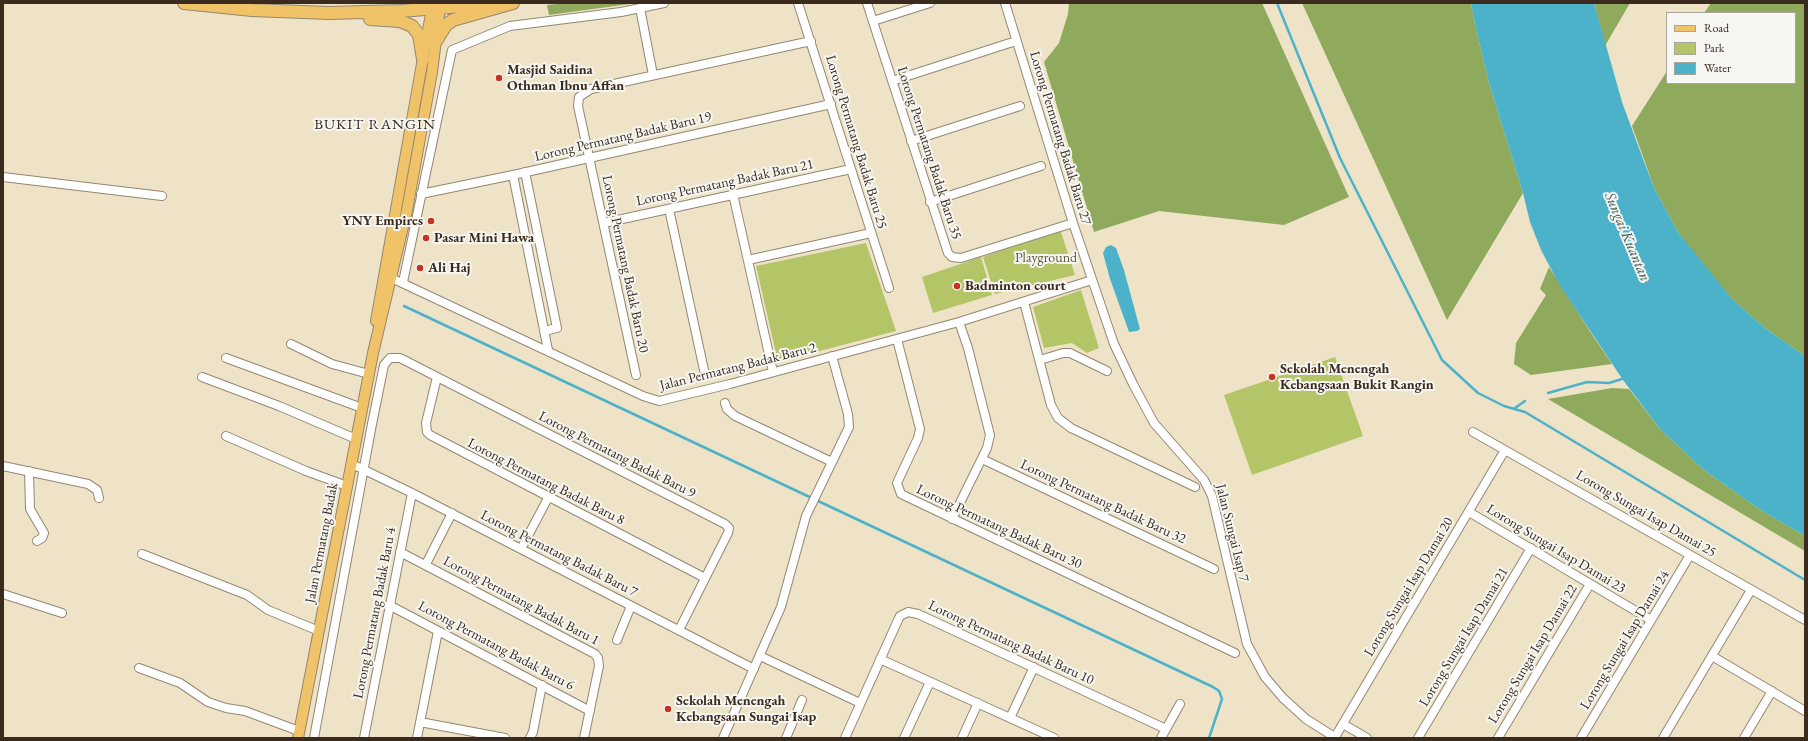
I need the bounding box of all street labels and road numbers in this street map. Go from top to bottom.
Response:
street label: Lorong Permatang Badak Baru 27 [1026,49,1094,227]
street label: Lorong Permatang Badak Baru 25 [822,53,890,231]
street label: Lorong Permatang Badak Baru 35 [893,64,965,242]
street label: Lorong Permatang Badak Baru 19 [533,108,713,166]
street label: Lorong Permatang Badak Baru 21 [635,156,815,210]
street label: Lorong Permatang Badak Baru 20 [598,174,652,354]
street label: Jalan Permatang Badak Baru 2 [658,339,818,395]
street label: Lorong Permatang Badak Baru 9 [536,408,698,502]
street label: Lorong Permatang Badak Baru 8 [465,435,627,529]
street label: Lorong Permatang Badak Baru 32 [1018,456,1188,548]
street label: Lorong Sungai Isap Damai 25 [1573,467,1719,561]
street label: Jalan Permatang Badak [302,481,342,605]
street label: Lorong Permatang Badak Baru 30 [914,481,1084,573]
street label: Jalan Sungai Isap 7 [1212,482,1252,584]
street label: Lorong Sungai Isap Damai 23 [1483,501,1629,597]
street label: Lorong Permatang Badak Baru 7 [478,507,640,601]
street label: Lorong Sungai Isap Damai 20 [1361,514,1457,660]
street label: Lorong Permatang Badak Baru 4 [350,526,400,700]
street label: Lorong Permatang Badak Baru 1 [440,553,602,649]
street label: Lorong Sungai Isap Damai 21 [1416,564,1512,710]
street label: Lorong Sungai Isap Damai 24 [1577,567,1673,713]
street label: Lorong Sungai Isap Damai 22 [1485,581,1581,727]
street label: Lorong Permatang Badak Baru 10 [926,597,1096,689]
street label: Lorong Permatang Badak Baru 6 [415,598,577,694]

